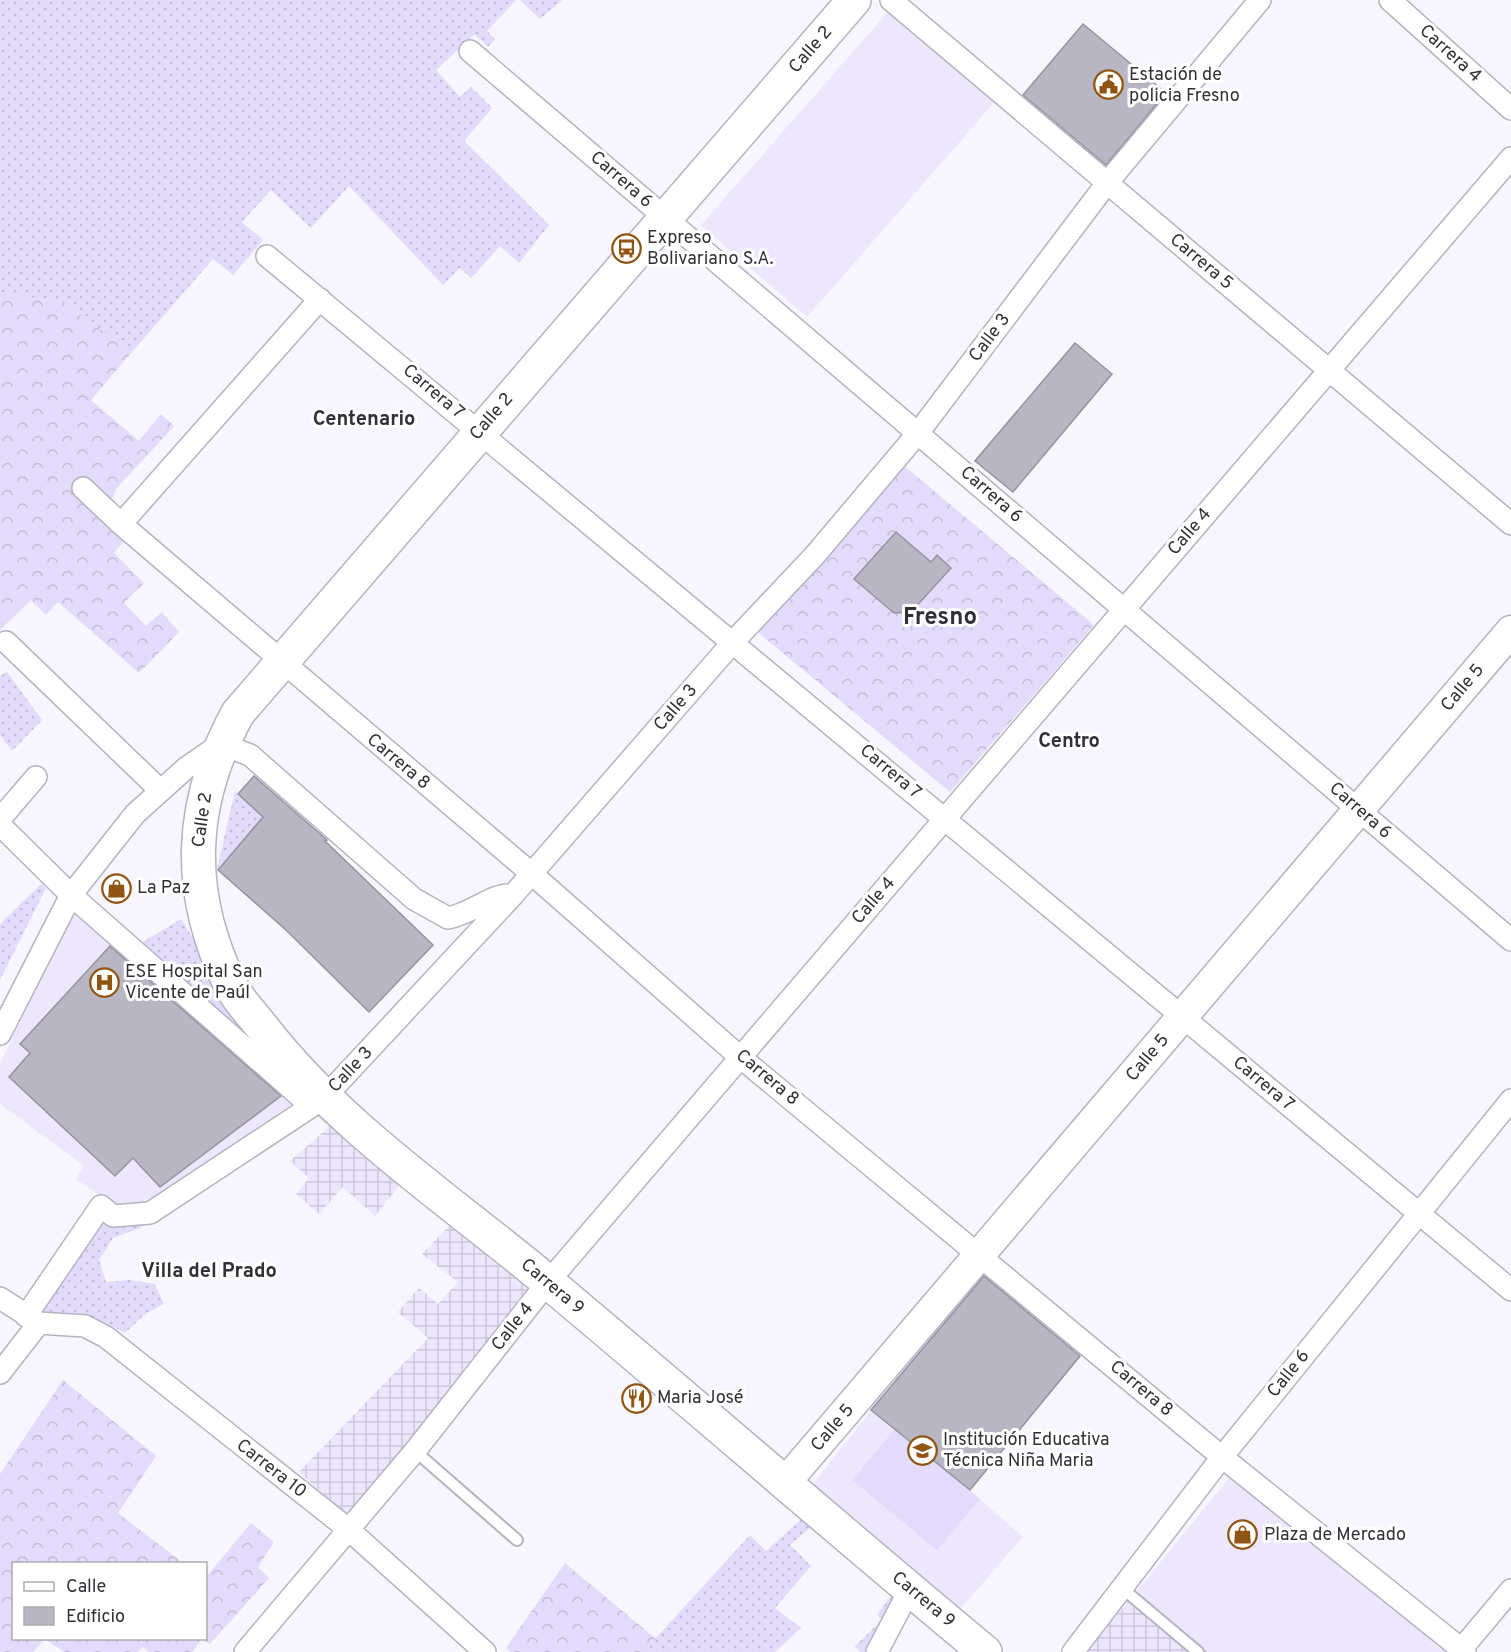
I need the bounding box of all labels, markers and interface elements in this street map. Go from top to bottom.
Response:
street label: Carrera 4 [1414,20,1486,88]
street label: Calle 2 [784,22,838,78]
place label: Estación de policia Fresno [1129,64,1240,108]
public building icon: Estación de policia Fresno [1092,69,1124,101]
street label: Carrera 6 [585,146,657,214]
place label: Expreso Bolivariano S.A. [647,227,773,271]
street label: Carrera 5 [1164,229,1238,295]
bus stop icon: Expreso Bolivariano S.A. [610,232,642,264]
street label: Calle 3 [964,309,1016,367]
street label: Carrera 7 [397,360,469,424]
street label: Calle 2 [465,389,519,445]
district label: Centenario [313,407,415,433]
street label: Carrera 6 [955,461,1027,529]
street label: Calle 4 [1163,503,1217,561]
district label: Fresno [903,603,977,633]
street label: Calle 5 [1436,659,1490,717]
street label: Calle 3 [649,680,703,736]
street label: Carrera 8 [361,729,435,795]
district label: Centro [1038,729,1100,755]
street label: Carrera 7 [854,740,926,804]
street label: Carrera 6 [1324,777,1396,845]
street label: Calle 2 [188,791,218,849]
shop icon: La Paz [100,872,132,904]
street label: Calle 4 [847,872,901,930]
place label: La Paz [137,877,190,900]
place label: ESE Hospital San Vicente de Paúl [125,961,263,1005]
hospital icon: ESE Hospital San Vicente de Paúl [88,966,120,998]
street label: Calle 5 [1121,1029,1175,1087]
street label: Calle 3 [324,1042,378,1098]
street label: Carrera 8 [730,1045,804,1111]
street label: Carrera 7 [1227,1052,1299,1116]
street label: Carrera 9 [516,1254,588,1320]
district label: Villa del Prado [141,1259,277,1285]
street label: Calle 4 [487,1298,539,1356]
street label: Calle 6 [1263,1345,1315,1403]
street label: Carrera 8 [1104,1356,1178,1422]
restaurant icon: Maria José [620,1382,652,1414]
place label: Maria José [657,1387,743,1410]
street label: Calle 5 [806,1399,860,1457]
place label: Institución Educativa Técnica Niña Maria [943,1429,1110,1473]
street label: Carrera 10 [231,1434,311,1504]
school or university icon: Institución Educativa Técnica Niña Maria [906,1434,938,1466]
shop icon: Plaza de Mercado [1227,1519,1259,1551]
place label: Plaza de Mercado [1264,1524,1406,1547]
legend [12,1562,207,1640]
street label: Carrera 9 [887,1567,959,1633]
text: Calle [66,1576,106,1599]
text: Edificio [66,1606,125,1629]

